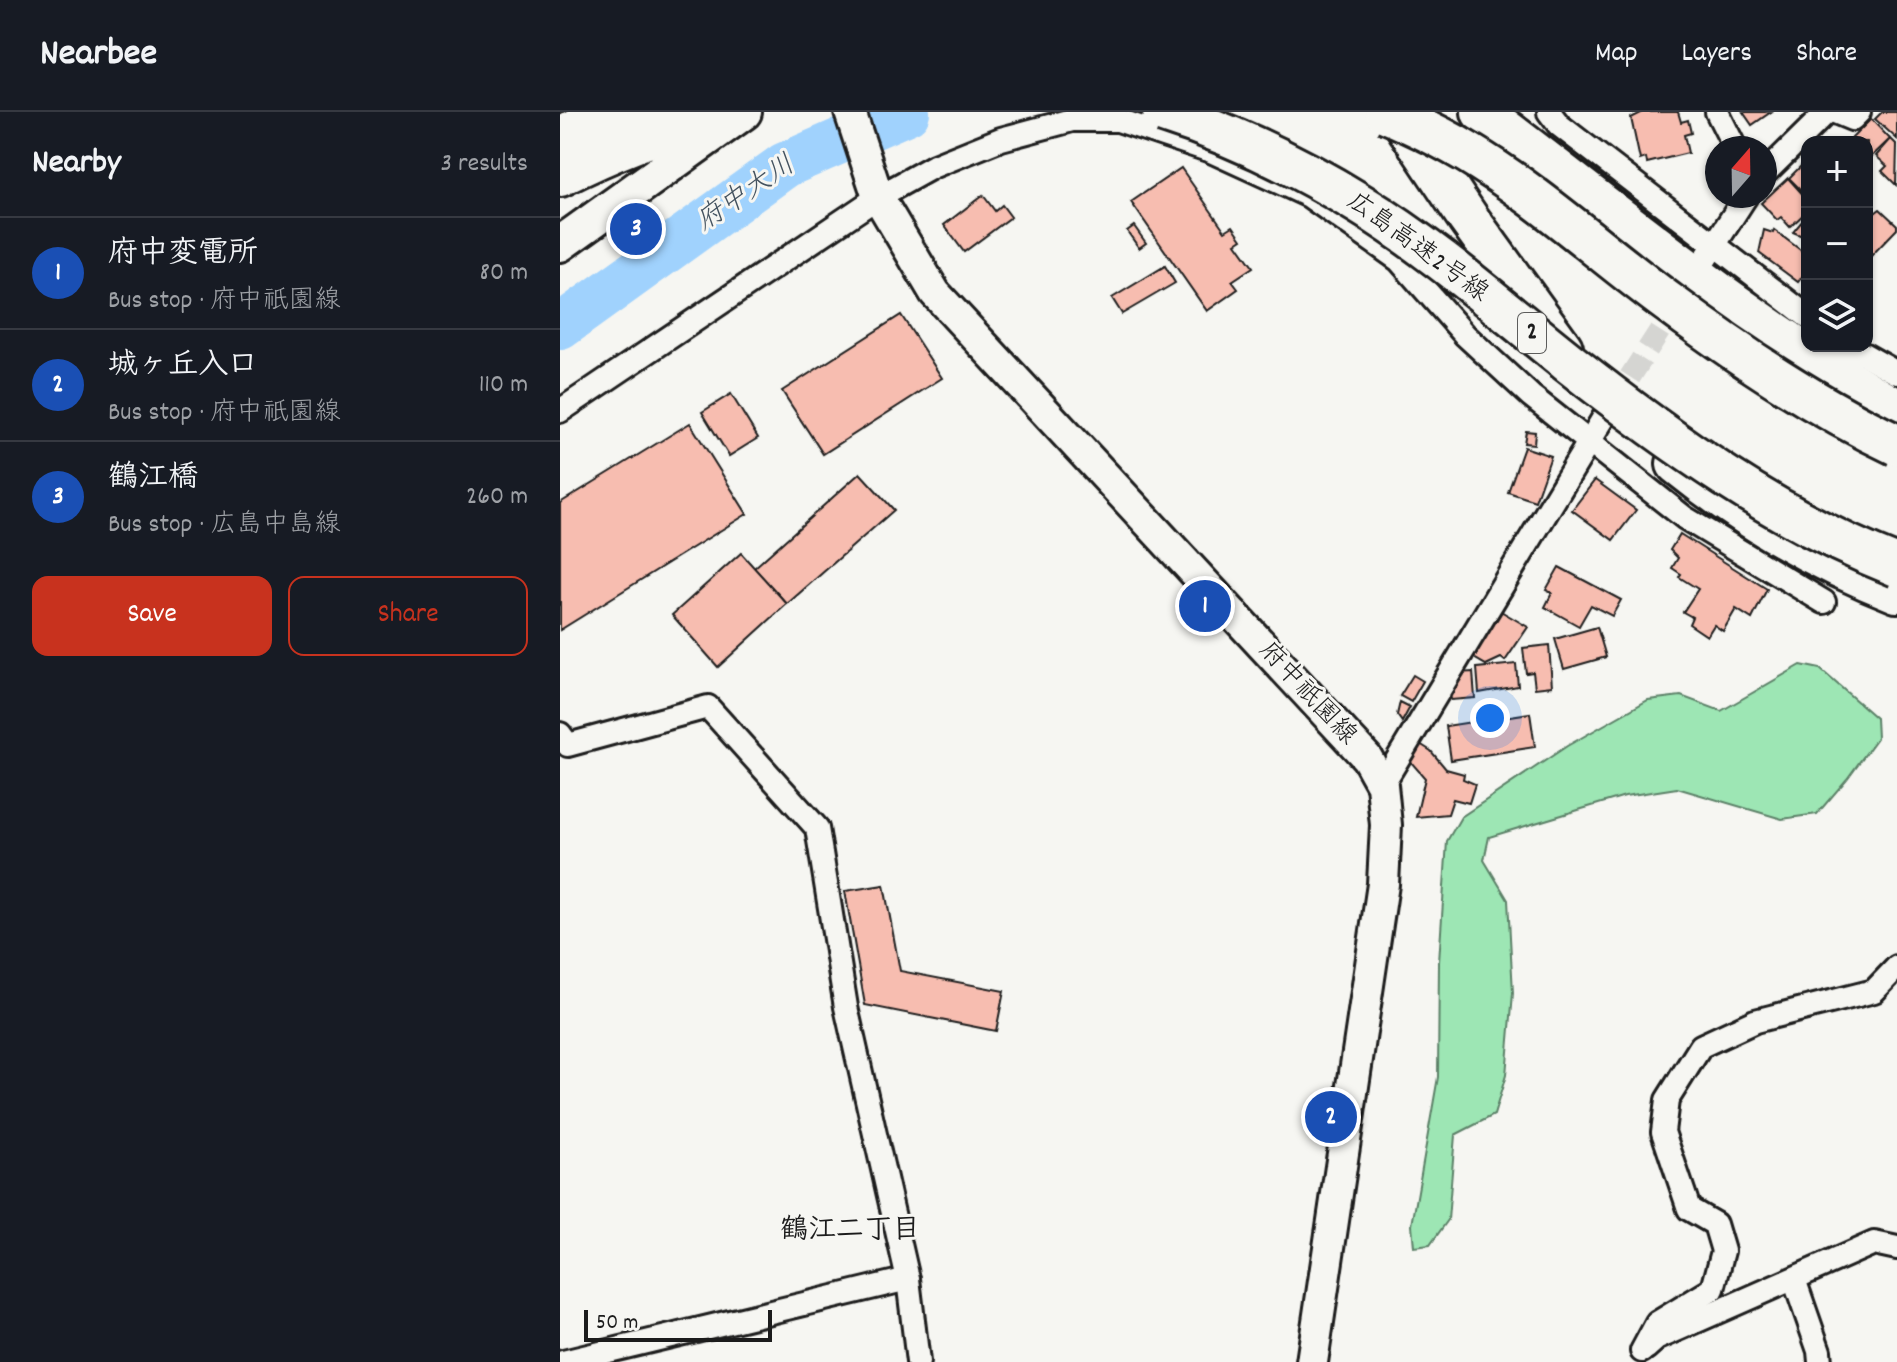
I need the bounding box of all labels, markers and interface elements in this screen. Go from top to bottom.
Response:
text: Nearbee [40,28,157,83]
text: Map [1595,35,1638,75]
text: Layers [1682,35,1752,75]
text: Share [1796,35,1857,75]
north arrow [1705,136,1777,208]
map controls [1801,136,1873,352]
button: + [1801,136,1873,208]
text: Nearby [32,140,121,189]
text: 3 results [441,146,528,183]
water label: 府中大川 [689,147,805,243]
street label: 広島高速2号線 [1338,184,1496,312]
pin: 3 [610,199,662,259]
button: − [1801,208,1873,280]
text: 府中変電所 [108,234,258,277]
text: 1 [55,255,61,292]
text: 80 m [480,255,528,292]
button: layers [1801,280,1873,352]
text: Bus stop · 府中祇園線 [108,283,340,320]
road number: 2 [1518,313,1546,353]
text: 城ヶ丘入口 [108,346,258,389]
text: 2 [52,367,64,404]
text: 110 m [479,367,528,404]
text: Bus stop · 府中祇園線 [108,395,340,432]
text: 鶴江橋 [108,458,198,501]
text: 3 [52,479,64,516]
text: 260 m [466,479,528,516]
text: Bus stop · 広島中島線 [108,507,340,544]
button: Save [32,576,272,656]
button: Share [288,576,528,656]
pin: 1 [1179,576,1231,636]
street label: 府中祇園線 [1249,634,1365,754]
your location [1470,698,1510,738]
pin: 2 [1305,1087,1357,1147]
district label: 鶴江二丁目 [780,1212,920,1252]
scale bar [584,1306,772,1342]
text: 50 m [596,1308,638,1339]

